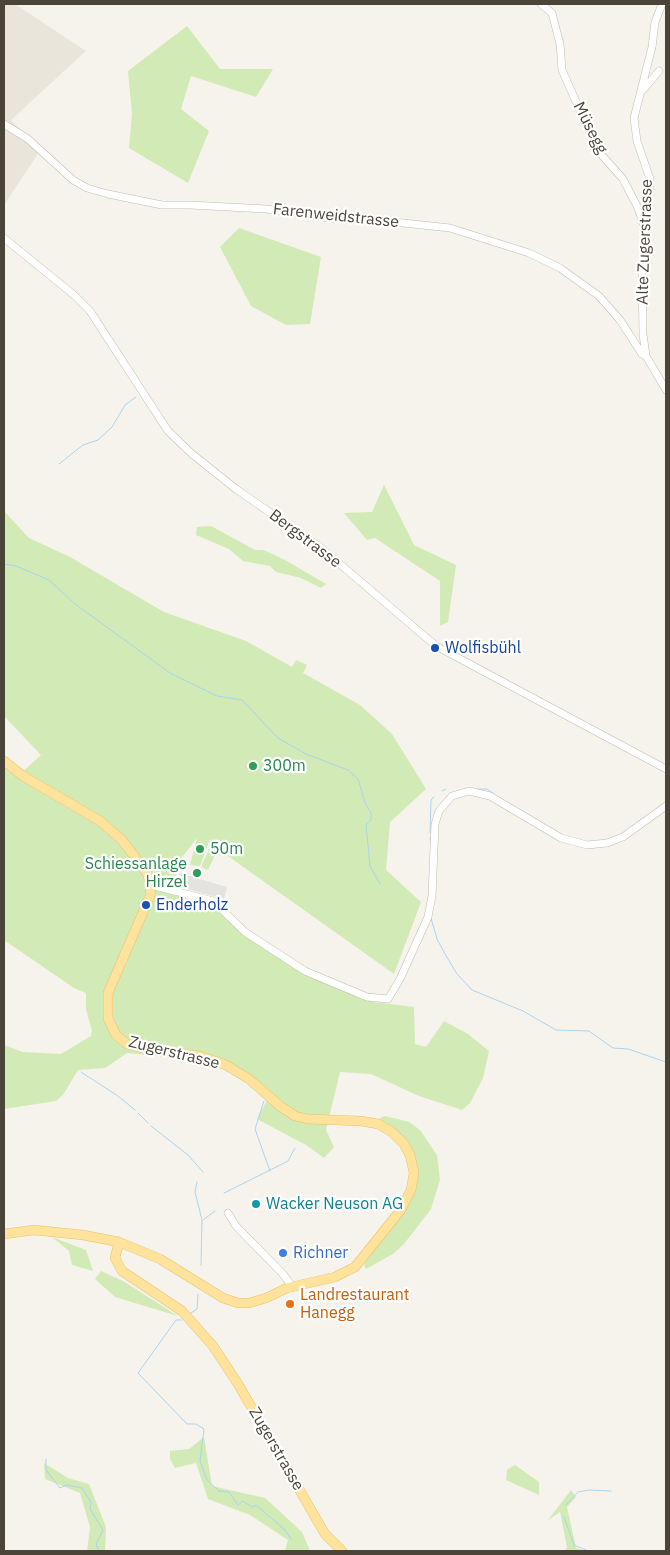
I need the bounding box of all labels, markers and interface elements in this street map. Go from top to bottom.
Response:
street label: Müsegg [569,99,611,157]
street label: Alte Zugerstrasse [633,179,657,305]
street label: Farenweidstrasse [272,200,400,232]
street label: Bergstrasse [265,506,345,572]
place label: Wolfisbühl [445,638,521,658]
marker: Wolfisbühl [429,642,441,654]
place label: 300m [263,756,306,776]
marker: 300m [247,760,259,772]
place label: 50m [210,839,243,859]
marker: 50m [194,843,206,855]
place label: Schiessanlage Hirzel [85,854,187,892]
marker: Schiessanlage Hirzel [191,867,203,879]
place label: Enderholz [156,895,228,915]
marker: Enderholz [140,899,152,911]
street label: Zugerstrasse [126,1032,222,1074]
place label: Wacker Neuson AG [266,1194,403,1214]
marker: Wacker Neuson AG [250,1198,262,1210]
place label: Richner [293,1243,348,1263]
marker: Richner [277,1247,289,1259]
place label: Landrestaurant Hanegg [300,1285,409,1323]
marker: Landrestaurant Hanegg [284,1298,296,1310]
street label: Zugerstrasse [244,1404,308,1494]

